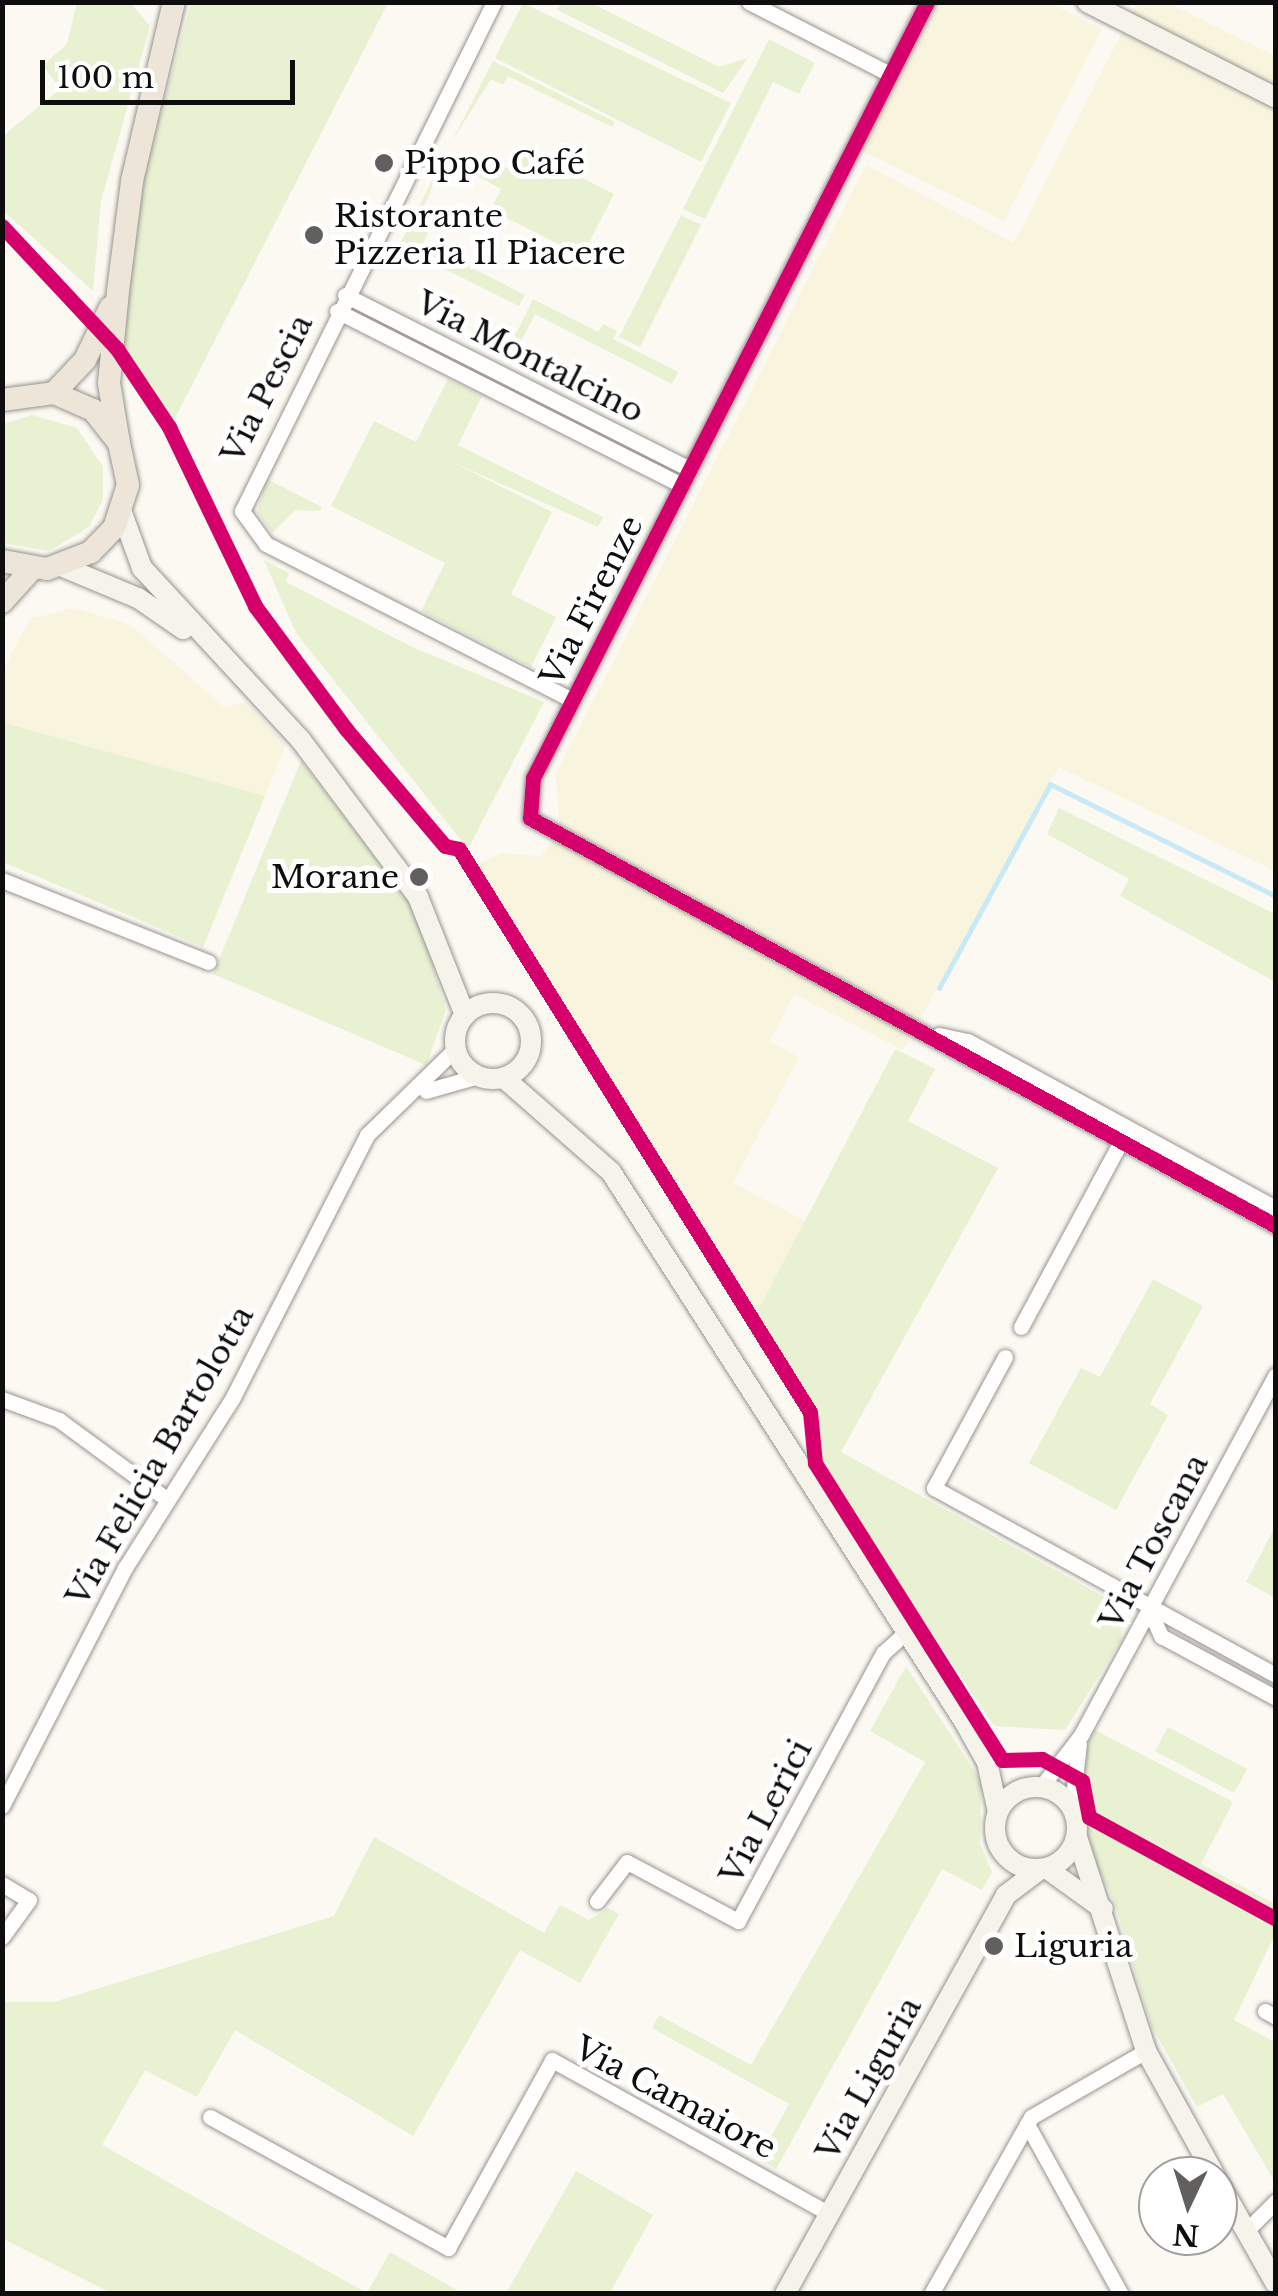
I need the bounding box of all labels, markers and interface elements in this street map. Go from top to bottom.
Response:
scale bar [45,40,300,102]
text: 100 m [57,59,154,96]
place label: Pippo Café [404,144,585,182]
marker: Pippo Café [373,152,395,174]
place label: Ristorante Pizzeria Il Piacere [334,198,626,273]
marker: Ristorante Pizzeria Il Piacere [303,224,325,246]
street label: Via Montalcino [410,283,650,431]
street label: Via Pescia [213,308,321,470]
street label: Via Firenze [533,509,651,693]
place label: Morane [271,858,399,896]
marker: Morane [408,866,430,888]
street label: Via Felicia Bartolotta [58,1299,262,1613]
street label: Via Toscana [1091,1447,1217,1637]
street label: Via Lerici [712,1733,820,1891]
place label: Liguria [1014,1927,1133,1965]
marker: Liguria [983,1935,1005,1957]
street label: Via Liguria [808,1990,930,2168]
street label: Via Camaiore [567,2029,783,2167]
north arrow [1138,2156,1238,2256]
text: N [1172,2216,1200,2253]

